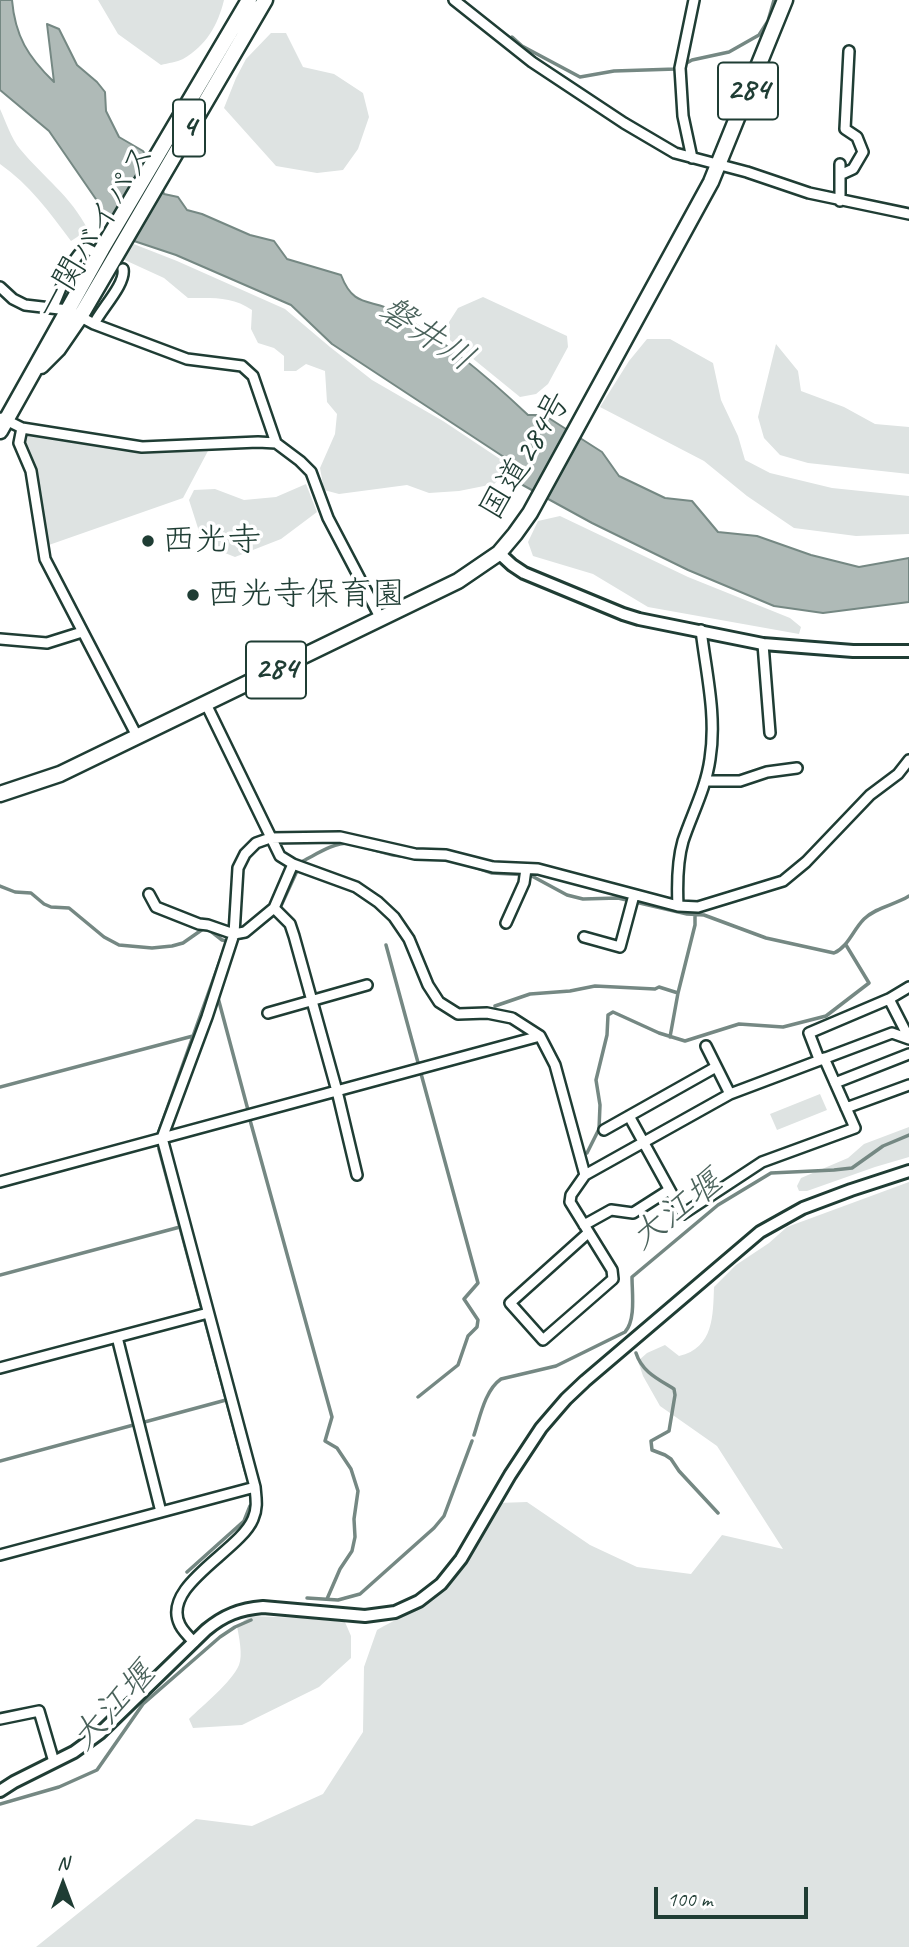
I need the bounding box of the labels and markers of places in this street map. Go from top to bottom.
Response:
place label: 西光寺 [162,521,261,561]
marker: 西光寺 [140,533,156,549]
place label: 西光寺保育園 [207,575,405,615]
marker: 西光寺保育園 [185,587,201,603]

